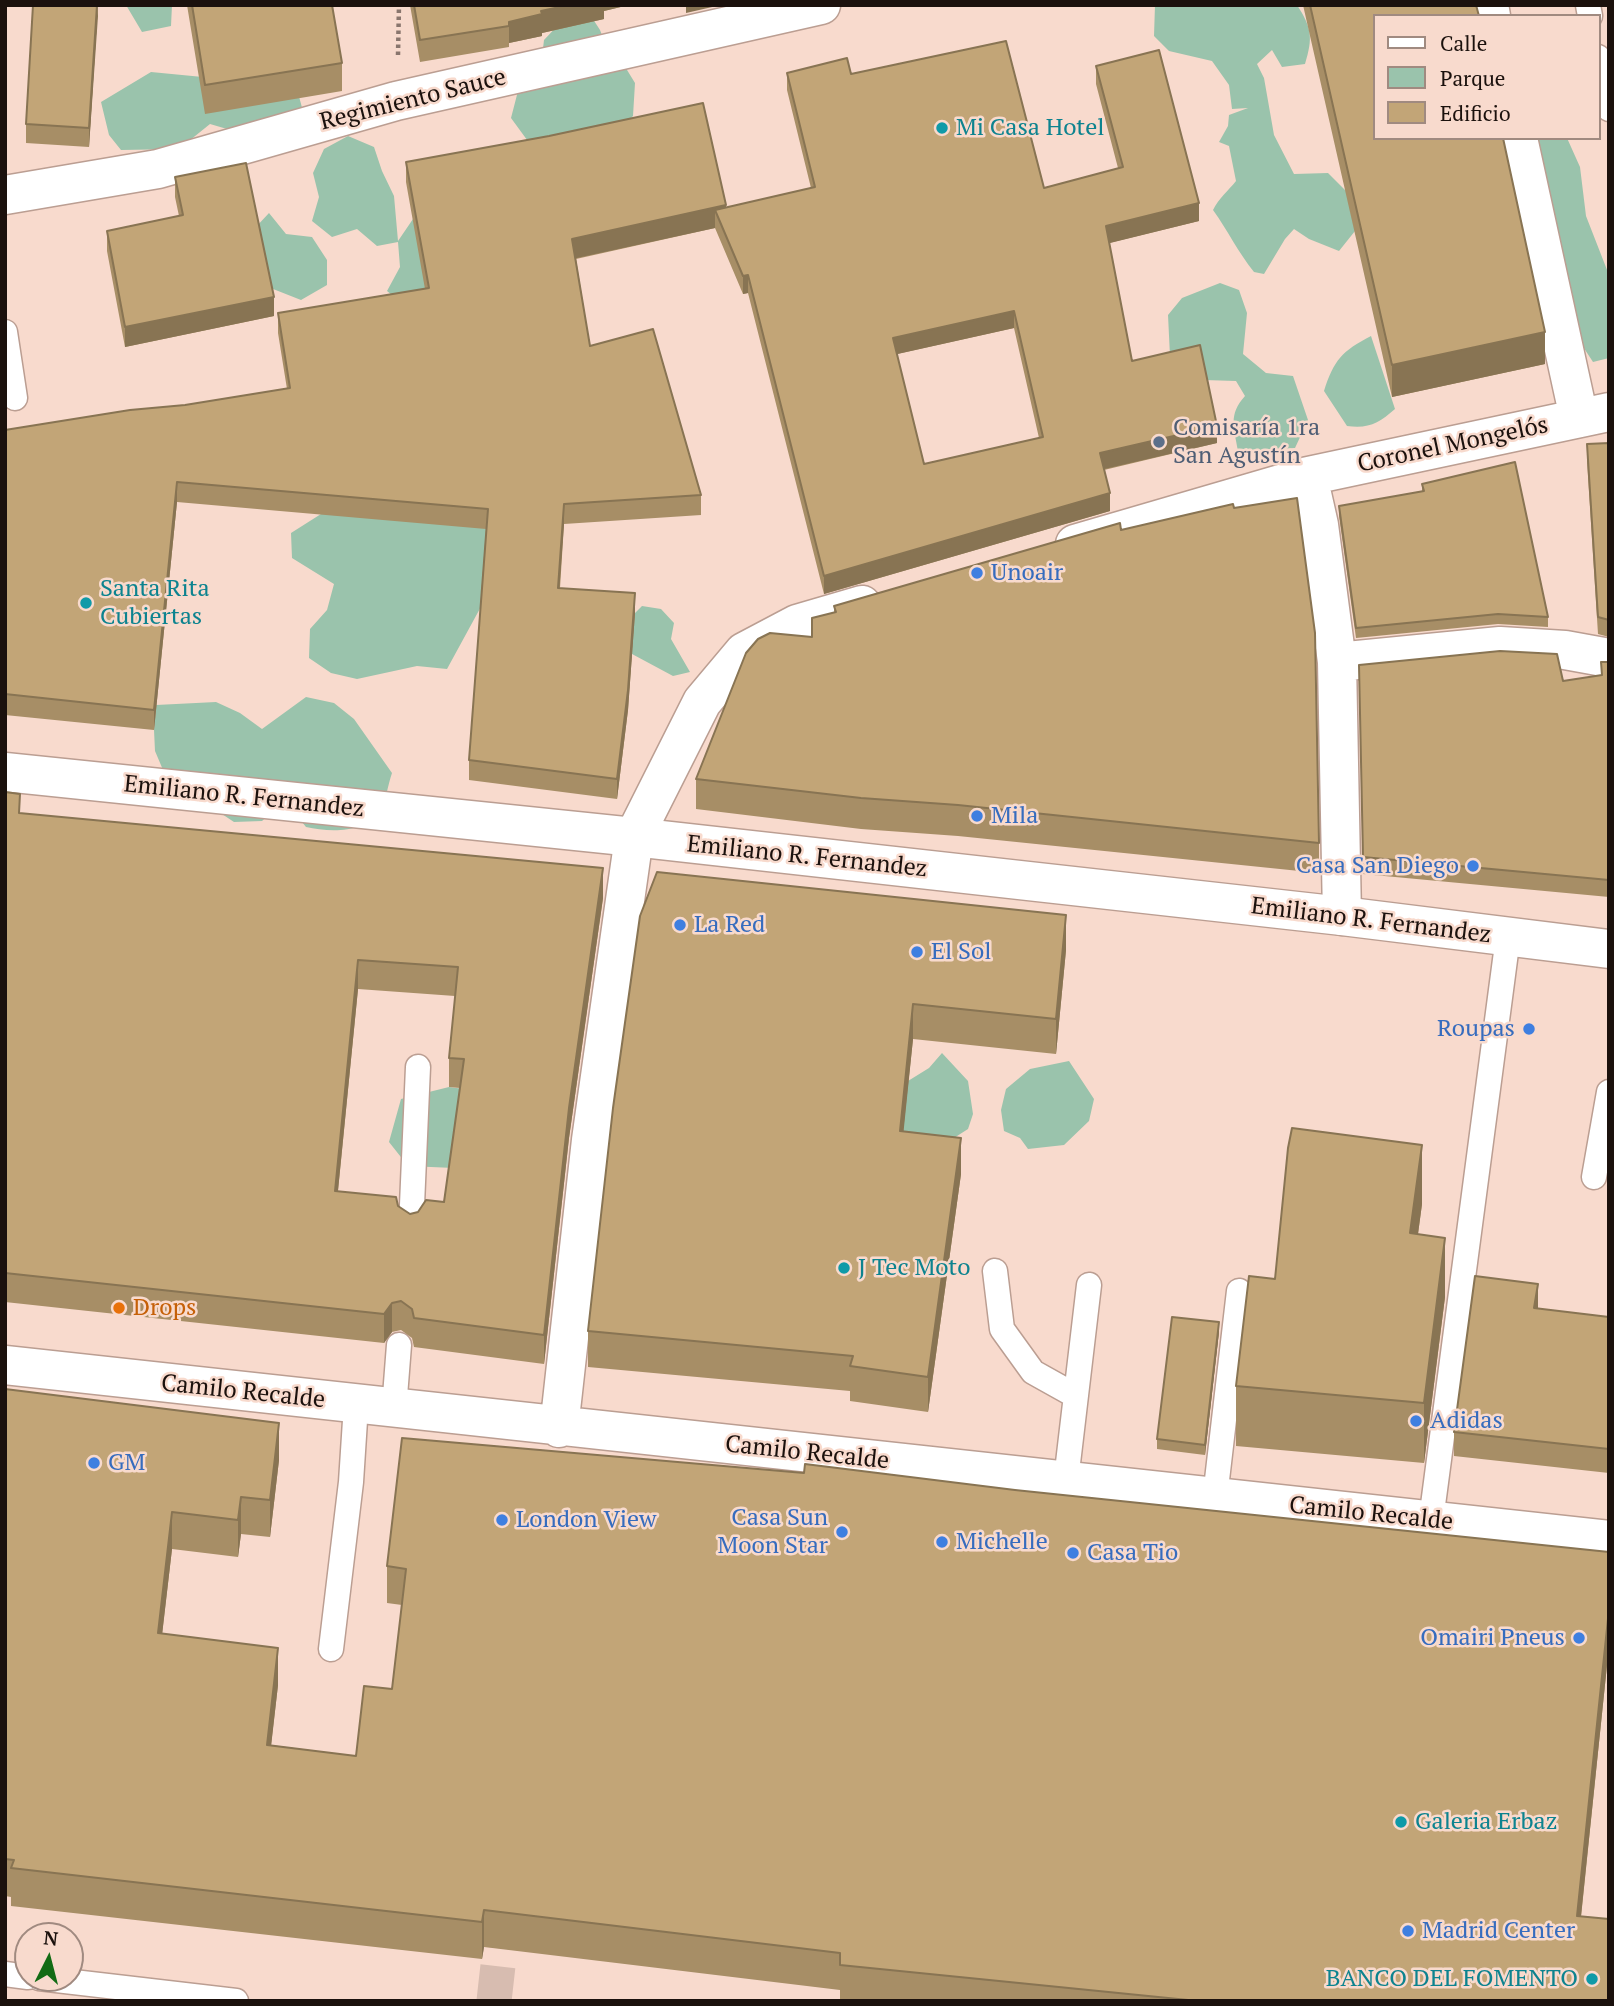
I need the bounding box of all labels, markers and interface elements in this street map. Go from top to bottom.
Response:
legend [1372,14,1600,140]
text: Calle [1440,29,1487,57]
street label: Regimiento Sauce [317,63,509,137]
text: Parque [1440,64,1505,92]
text: Edificio [1440,99,1511,127]
place label: Mi Casa Hotel [956,114,1104,142]
marker: Mi Casa Hotel [934,120,950,136]
street label: Coronel Mongelós [1355,411,1551,479]
place label: Comisaría 1ra San Agustín [1173,414,1320,470]
marker: Comisaría 1ra San Agustín [1151,434,1167,450]
place label: Unoair [991,559,1063,587]
marker: Unoair [969,565,985,581]
place label: Santa Rita Cubiertas [100,575,210,631]
marker: Santa Rita Cubiertas [78,595,94,611]
street label: Emiliano R. Fernandez [122,770,366,824]
place label: Mila [991,802,1038,830]
marker: Mila [969,808,985,824]
street label: Emiliano R. Fernandez [685,830,929,884]
place label: Casa San Diego [1296,852,1459,880]
marker: Casa San Diego [1465,858,1481,874]
street label: Emiliano R. Fernandez [1249,892,1493,950]
place label: La Red [694,911,765,939]
marker: La Red [672,917,688,933]
place label: El Sol [931,938,991,966]
marker: El Sol [909,944,925,960]
place label: Roupas [1437,1015,1515,1043]
marker: Roupas [1521,1021,1537,1037]
place label: J Tec Moto [858,1254,970,1282]
marker: J Tec Moto [836,1260,852,1276]
place label: Drops [133,1294,196,1322]
marker: Drops [111,1300,127,1316]
street label: Camilo Recalde [160,1369,326,1415]
place label: Adidas [1430,1407,1503,1435]
marker: Adidas [1408,1413,1424,1429]
street label: Camilo Recalde [724,1430,890,1476]
place label: GM [108,1449,145,1477]
marker: GM [86,1455,102,1471]
street label: Camilo Recalde [1288,1491,1454,1537]
place label: Casa Sun Moon Star [717,1504,828,1560]
place label: London View [516,1506,657,1534]
marker: London View [494,1512,510,1528]
marker: Casa Sun Moon Star [834,1524,850,1540]
place label: Michelle [956,1528,1048,1556]
marker: Michelle [934,1534,950,1550]
place label: Casa Tio [1087,1539,1178,1567]
marker: Casa Tio [1065,1545,1081,1561]
place label: Omairi Pneus [1420,1624,1565,1652]
marker: Omairi Pneus [1571,1630,1587,1646]
place label: Galeria Erbaz [1415,1808,1557,1836]
marker: Galeria Erbaz [1393,1814,1409,1830]
place label: Madrid Center [1422,1917,1575,1945]
north arrow [14,1922,84,1992]
marker: Madrid Center [1400,1923,1416,1939]
text: N [43,1924,60,1951]
place label: BANCO DEL FOMENTO [1326,1965,1578,1993]
marker: BANCO DEL FOMENTO [1584,1971,1600,1987]

